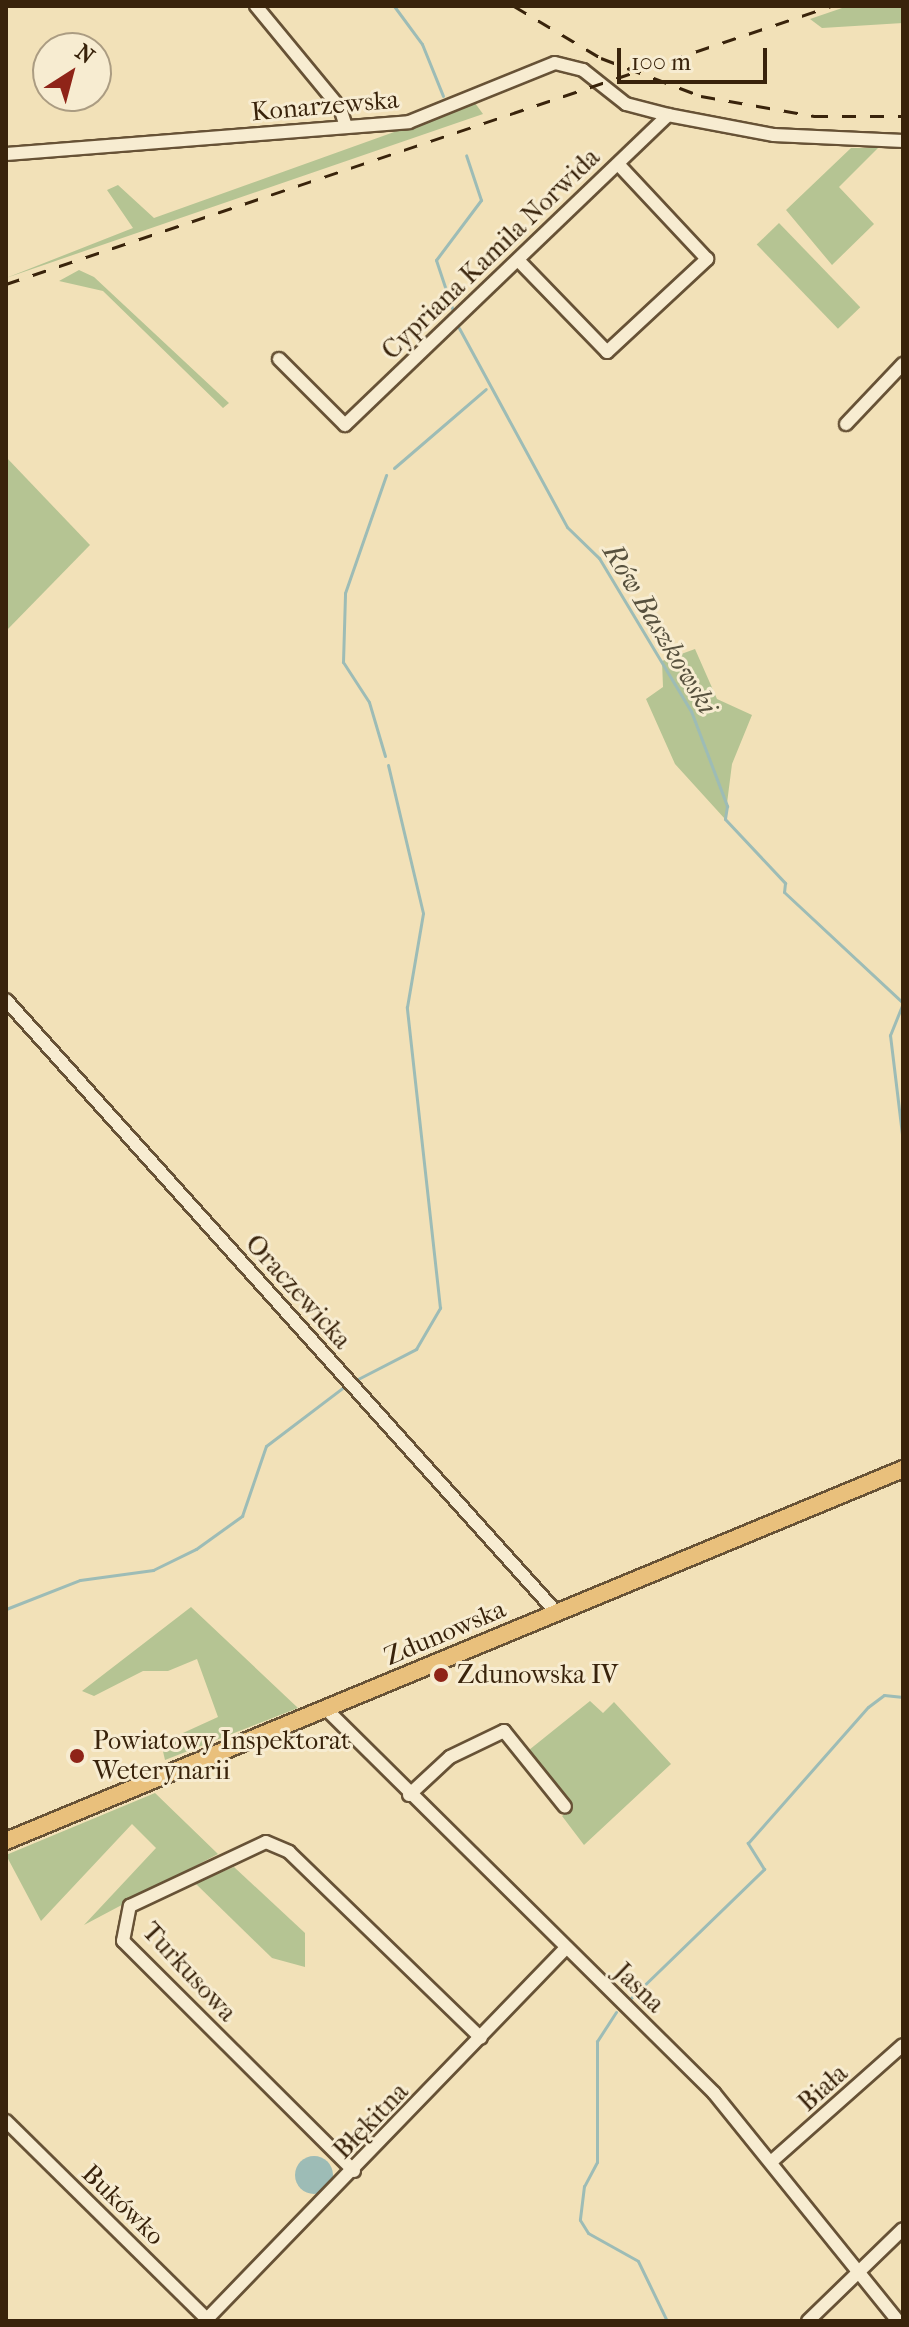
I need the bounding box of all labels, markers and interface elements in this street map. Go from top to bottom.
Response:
north arrow [32,32,112,112]
scale bar [621,32,771,82]
text: N [71,39,99,70]
text: 100 m [631,48,691,76]
street label: Konarzewska [250,84,400,128]
street label: Cypriana Kamila Norwida [376,142,606,366]
water label: Rów Baszkowski [596,538,724,720]
street label: Oraczewicka [239,1228,357,1356]
street label: Zdunowska [380,1594,510,1672]
place label: Zdunowska IV [457,1659,618,1691]
marker: Zdunowska IV [432,1666,450,1684]
place label: Powiatowy Inspektorat Weterynarii [93,1725,350,1786]
marker: Powiatowy Inspektorat Weterynarii [68,1747,86,1765]
street label: Turkusowa [135,1916,243,2028]
street label: Jasna [607,1957,671,2019]
street label: Biała [792,2058,854,2118]
street label: Błękitna [327,2076,415,2166]
street label: Bukówko [75,2158,171,2252]

